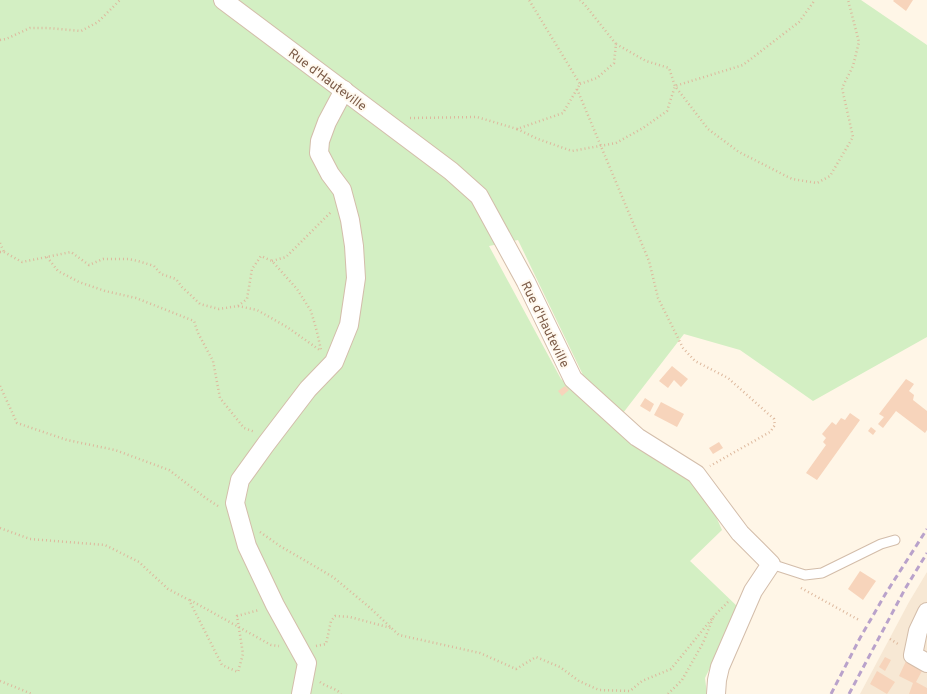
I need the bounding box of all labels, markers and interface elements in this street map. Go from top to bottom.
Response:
street label: Rue d'Hauteville [284,46,369,115]
street label: Rue d'Hauteville [516,279,572,371]

